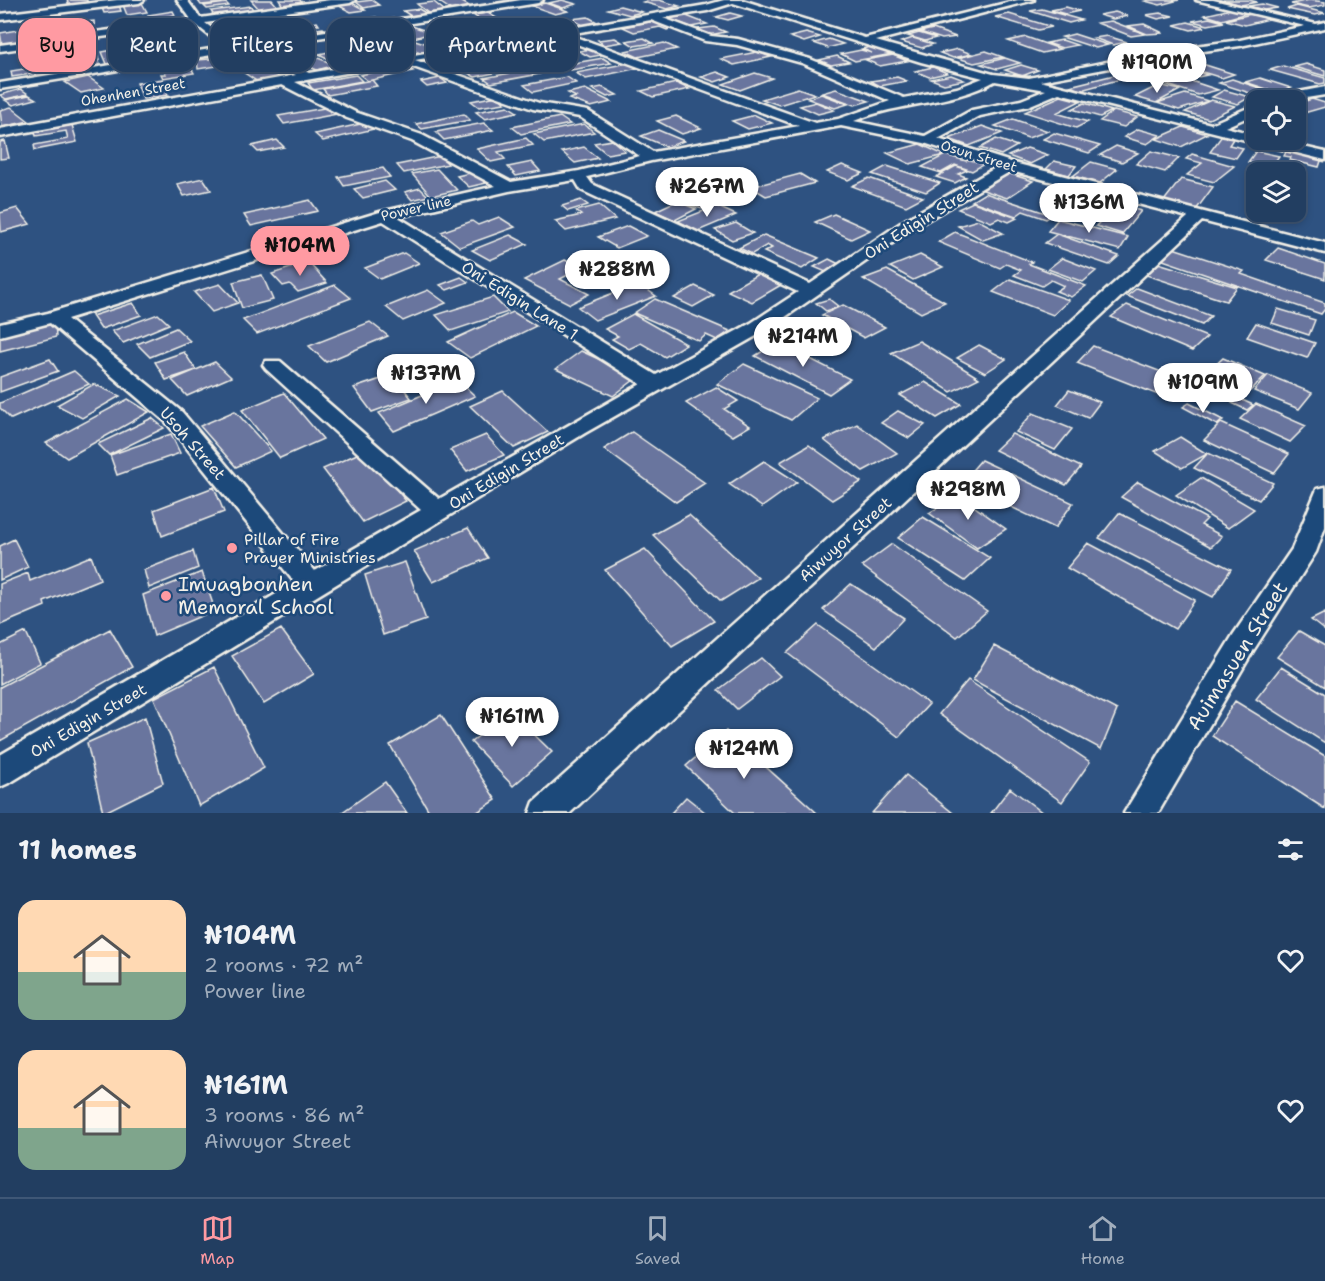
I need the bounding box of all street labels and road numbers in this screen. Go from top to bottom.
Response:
street label: Ohenhen Street [79,74,187,110]
street label: Osun Street [939,136,1019,176]
street label: Oni Edigin Street [860,177,982,264]
street label: Power line [379,191,453,225]
street label: Oni Edigin Lane 1 [458,256,582,345]
street label: Usoh Street [155,402,230,484]
street label: Oni Edigin Street [445,429,568,514]
street label: Aiwuyor Street [795,492,896,587]
street label: Auimasuen Street [1181,577,1293,735]
street label: Oni Edigin Street [26,679,150,762]

